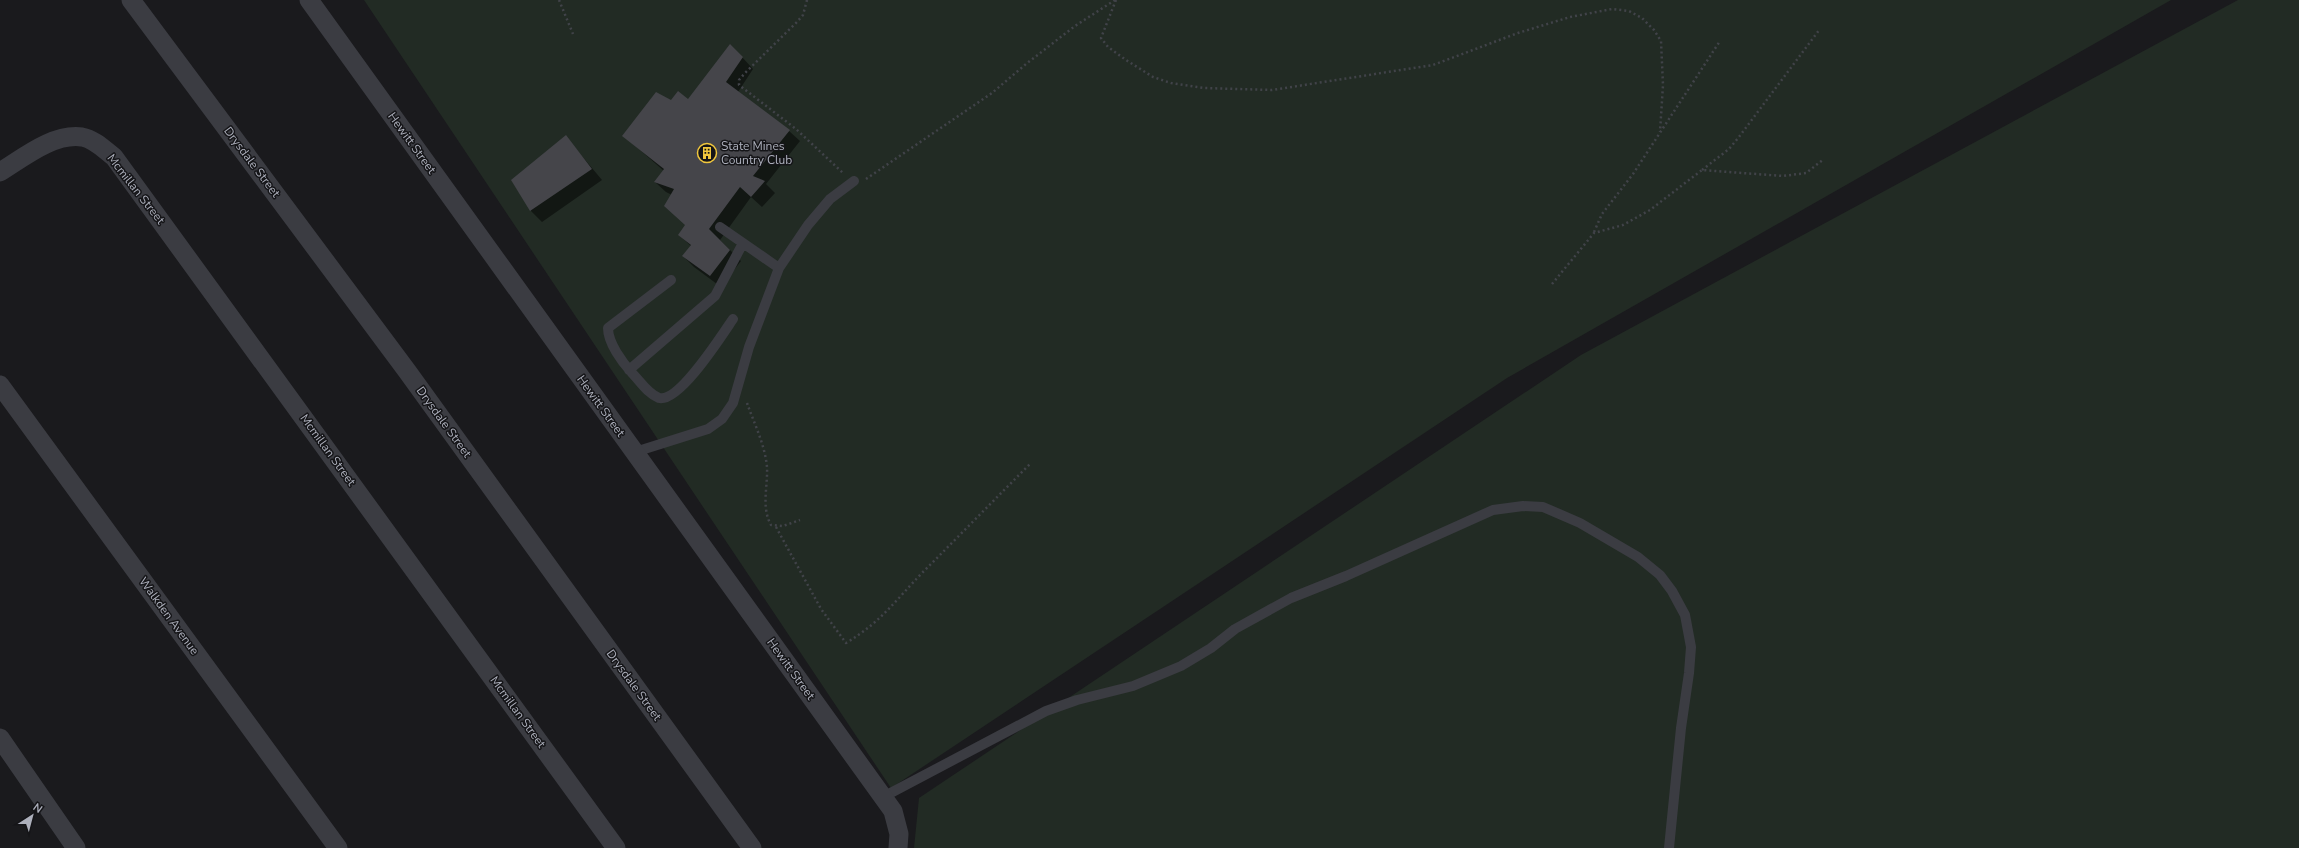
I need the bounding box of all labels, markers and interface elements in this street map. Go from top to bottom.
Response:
street label: Hewitt Street [384,109,440,178]
street label: Drysdale Street [220,123,284,201]
place label: State Mines Country Club [721,138,792,168]
building icon: State Mines Country Club [696,142,718,164]
street label: Mcmillan Street [104,151,169,228]
street label: Hewitt Street [573,372,629,441]
street label: Drysdale Street [413,383,476,462]
street label: Mcmillan Street [297,411,360,490]
street label: Walkden Avenue [135,574,203,658]
street label: Hewitt Street [763,635,819,704]
street label: Drysdale Street [603,646,666,725]
street label: Mcmillan Street [487,673,550,752]
north arrow [12,796,52,836]
text: N [30,800,45,817]

